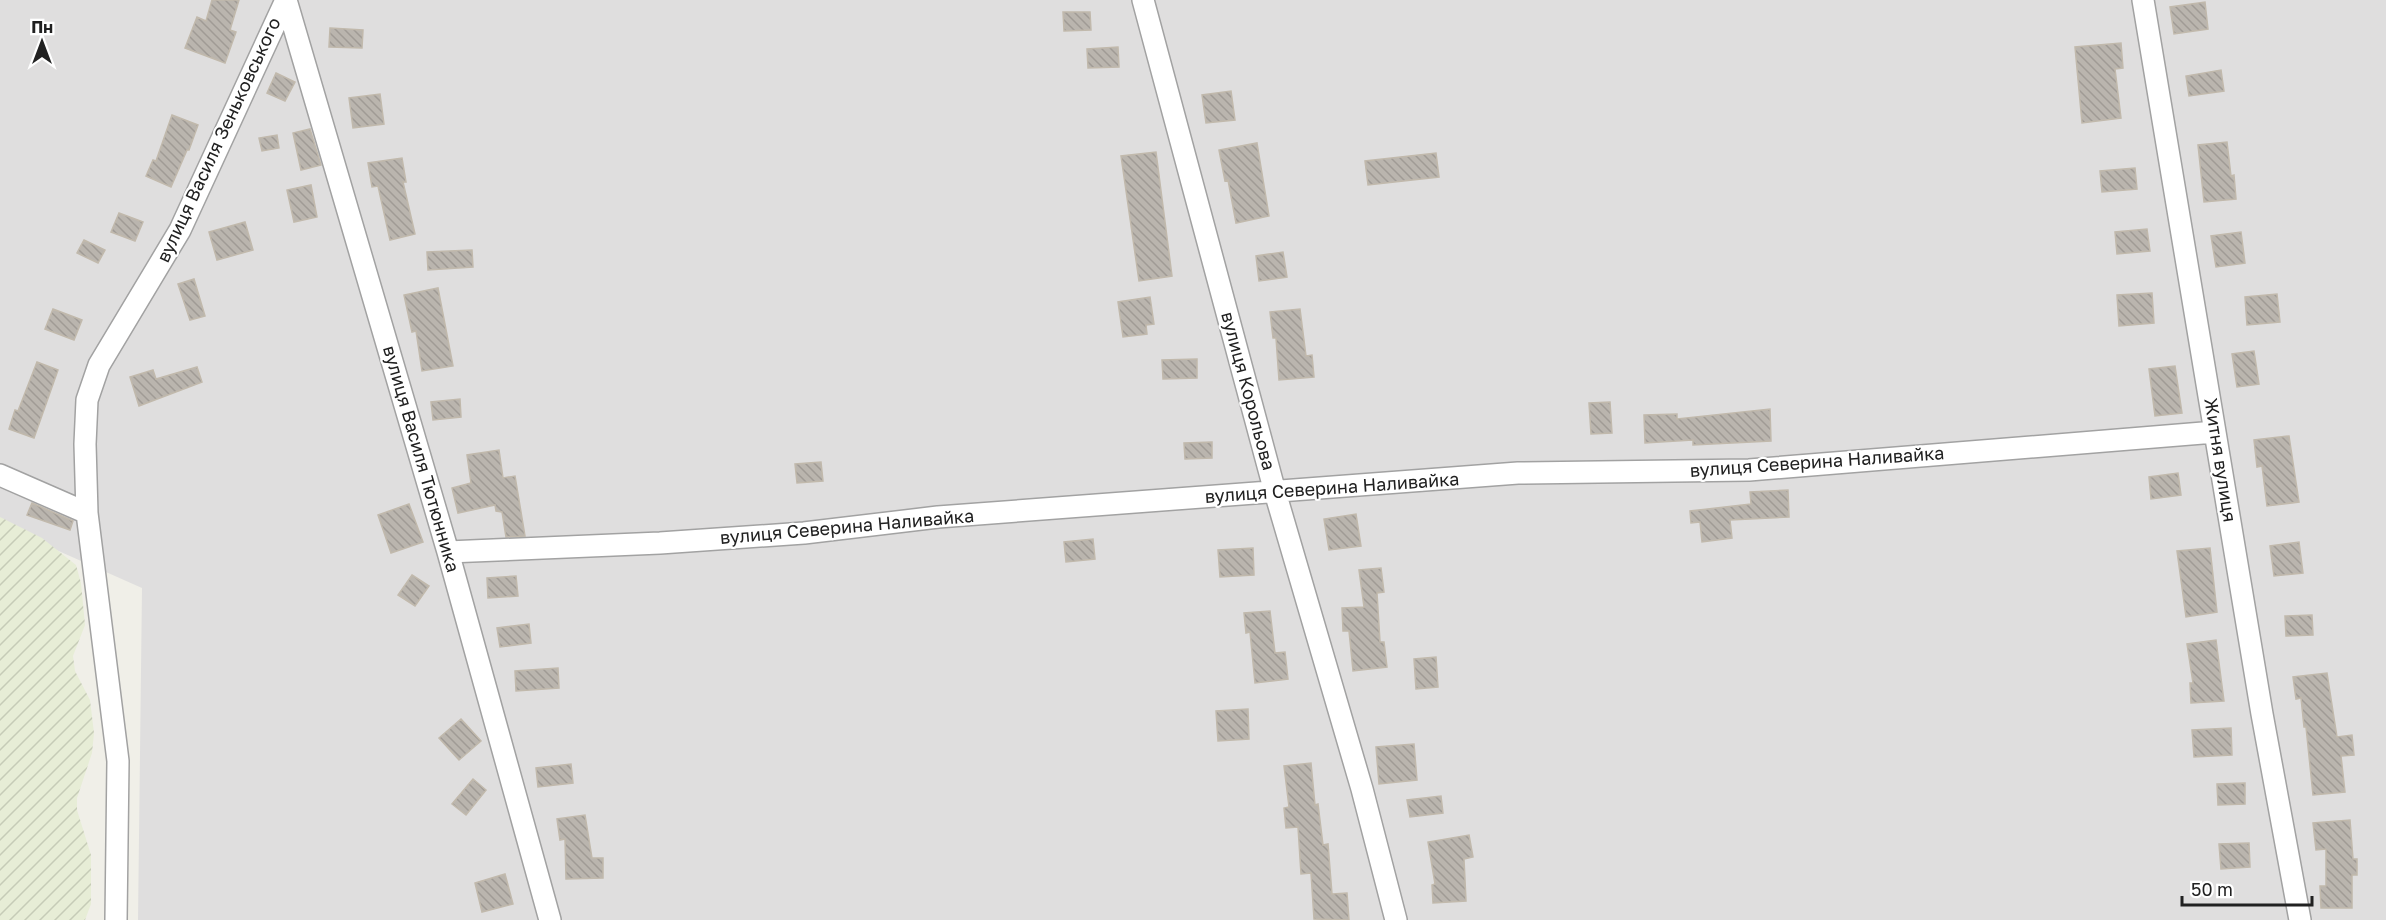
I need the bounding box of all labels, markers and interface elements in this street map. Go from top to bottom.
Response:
north arrow [12,12,72,72]
street label: вулиця Василя Зеньковського [152,14,285,266]
text: Пн [31,17,53,37]
street label: вулиця Корольова [1217,309,1281,472]
street label: вулиця Василя Тютюнника [379,343,465,575]
street label: Житня вулиця [2200,396,2242,524]
street label: вулиця Северина Наливайка [1689,441,1945,481]
street label: вулиця Северина Наливайка [1204,467,1460,507]
street label: вулиця Северина Наливайка [719,504,975,548]
scale bar [2182,869,2312,907]
text: 50 m [2191,878,2233,900]

